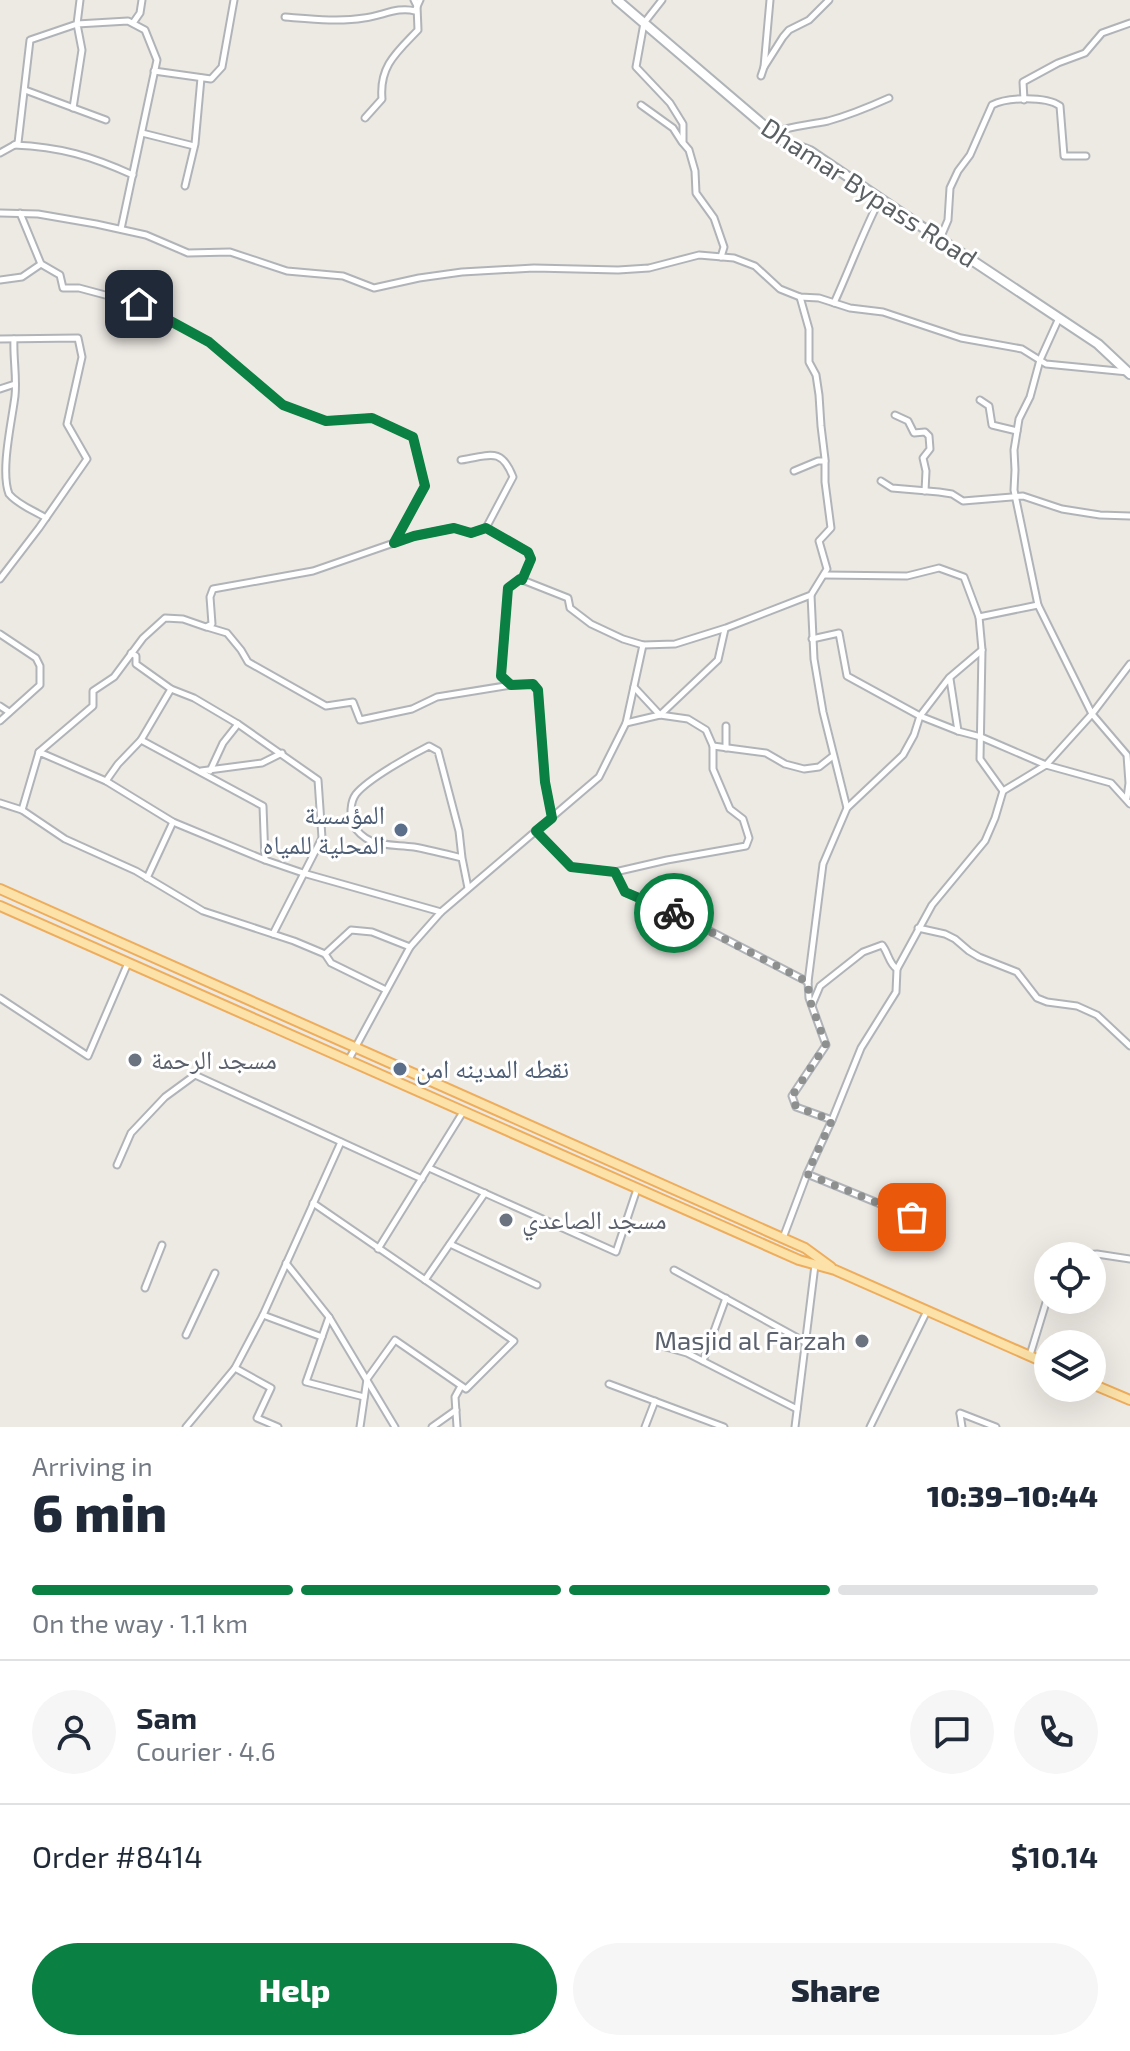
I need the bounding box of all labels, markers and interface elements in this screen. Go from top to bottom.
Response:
street label: Dhamar Bypass Road [756,110,983,273]
pin [105,270,173,338]
icon: home [117,282,161,326]
place label: المؤسسة المحلية للمياه [263,798,385,859]
marker: المؤسسة المحلية للمياه [392,821,410,839]
courier [634,873,714,953]
icon: bike [652,891,696,935]
place label: مسجد الرحمة [151,1043,277,1075]
marker: مسجد الرحمة [126,1051,144,1069]
place label: نقطه المدينه امن [416,1052,569,1085]
marker: نقطه المدينه امن [391,1060,409,1078]
pin [878,1183,946,1251]
icon: bag [890,1195,934,1239]
place label: مسجد الصاعدي [522,1203,667,1241]
marker: مسجد الصاعدي [497,1211,515,1229]
map controls [1034,1242,1106,1402]
button: locate [1034,1242,1106,1314]
place label: Masjid al Farzah [654,1324,846,1355]
button: layers [1034,1330,1106,1402]
marker: Masjid al Farzah [853,1332,871,1350]
text: Arriving in [32,1450,153,1481]
text: 10:39–10:44 [927,1477,1098,1513]
text: 6 min [32,1480,167,1542]
text: On the way · 1.1 km [32,1607,248,1638]
button: person [32,1690,116,1774]
button: chat [910,1690,994,1774]
button: phone [1014,1690,1098,1774]
text: Sam [136,1699,197,1735]
text: Courier · 4.6 [136,1735,276,1766]
text: Order #8414 [32,1838,203,1874]
text: $10.14 [1011,1838,1098,1874]
button: Help [32,1943,557,2035]
button: Share [573,1943,1098,2035]

